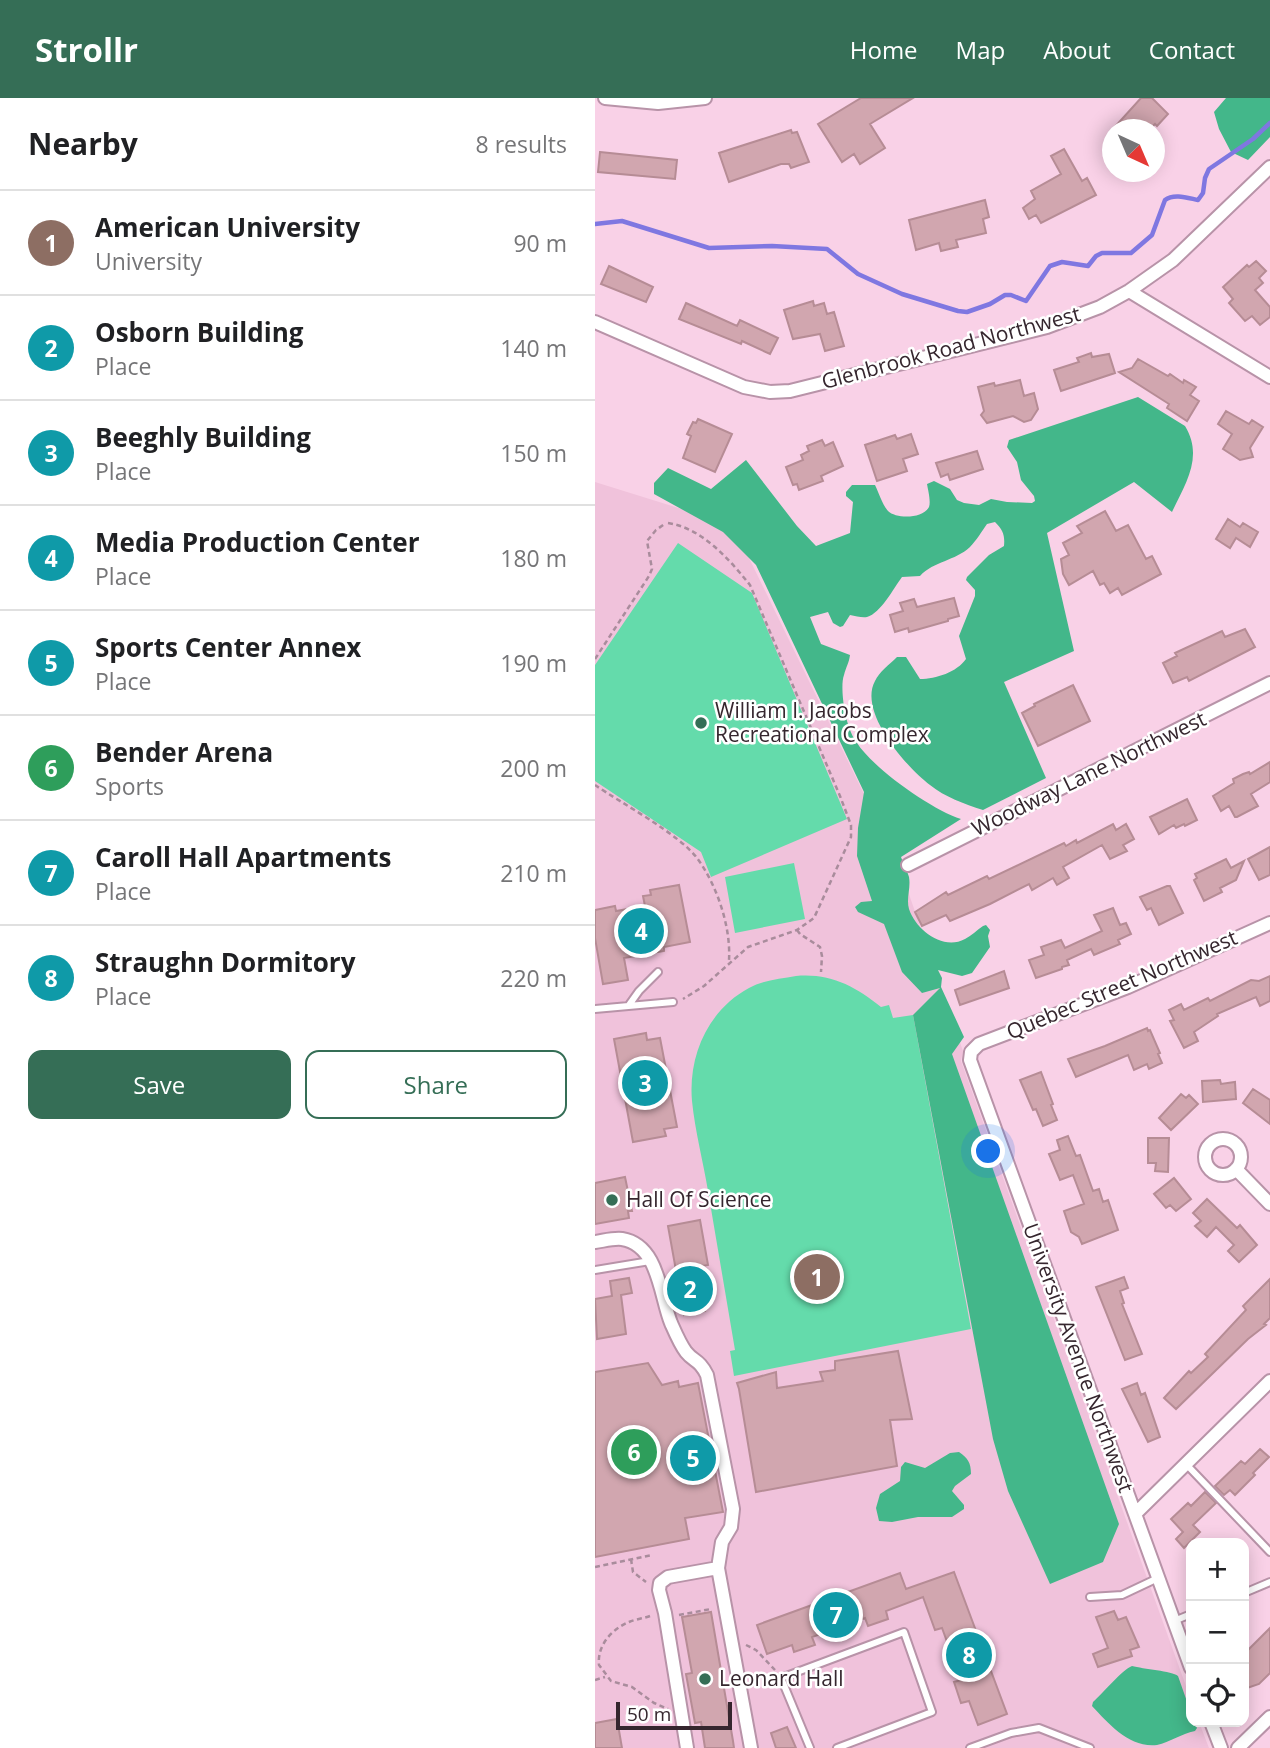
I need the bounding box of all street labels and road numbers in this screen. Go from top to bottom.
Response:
street label: Glenbrook Road Northwest [818,299,1083,395]
street label: Woodway Lane Northwest [967,704,1210,842]
street label: Quebec Street Northwest [1002,923,1241,1045]
street label: University Avenue Northwest [1017,1219,1141,1496]

